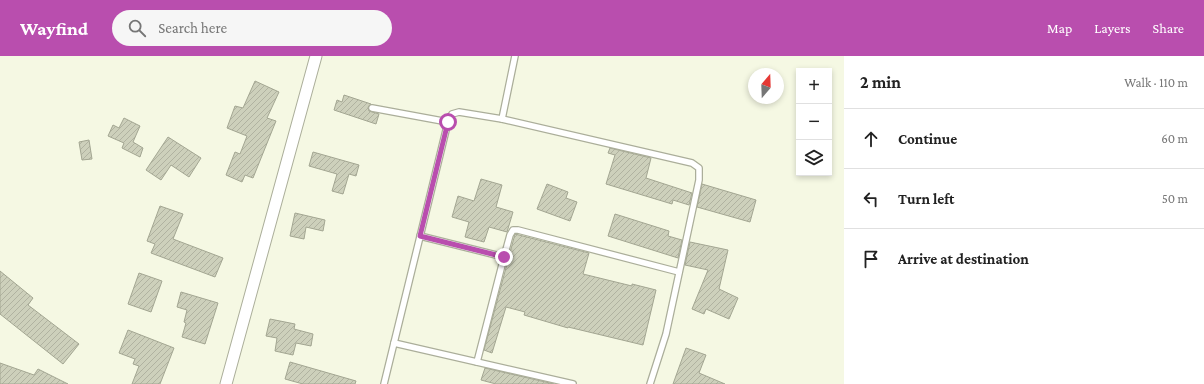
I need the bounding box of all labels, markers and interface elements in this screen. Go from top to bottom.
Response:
search box [112,10,392,46]
icon: search [126,17,148,39]
text: Wayfind [20,18,88,39]
text: Search here [158,20,227,36]
text: Map [1047,20,1072,36]
text: Layers [1094,20,1131,36]
text: Share [1153,20,1184,36]
north arrow [748,68,784,104]
map controls [796,68,832,176]
button: + [796,68,832,104]
text: 2 min [860,73,901,92]
text: Walk · 110 m [1124,75,1188,90]
button: − [796,104,832,140]
route start [439,113,457,131]
icon: ahead [860,128,882,150]
text: Continue [898,131,957,147]
text: 60 m [1161,131,1188,146]
button: layers [796,140,832,176]
icon: left [860,188,882,210]
text: Turn left [898,191,954,207]
text: 50 m [1162,191,1188,206]
route end [495,248,513,266]
icon: arrive [860,248,882,270]
text: Arrive at destination [898,251,1029,267]

